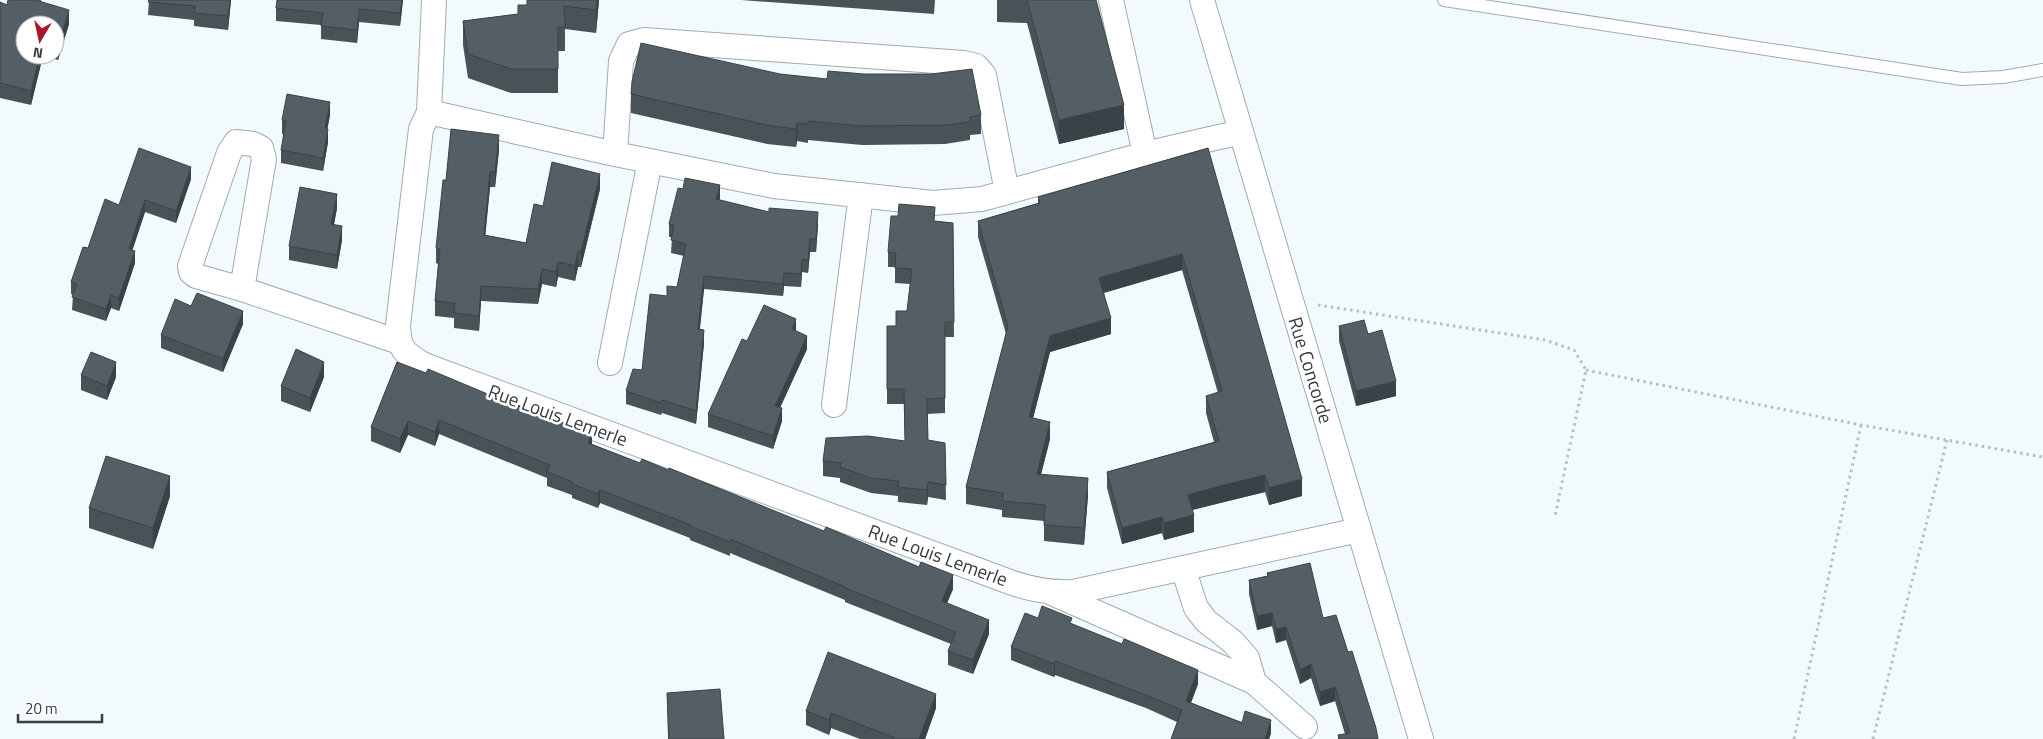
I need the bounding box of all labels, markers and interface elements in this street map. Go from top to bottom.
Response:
north arrow [15,15,65,65]
text: N [31,42,44,64]
street label: Rue Concorde [1282,313,1341,427]
street label: Rue Louis Lemerle [484,376,632,453]
street label: Rue Louis Lemerle [864,516,1012,593]
scale bar [18,692,101,724]
text: 20 m [25,697,58,720]

